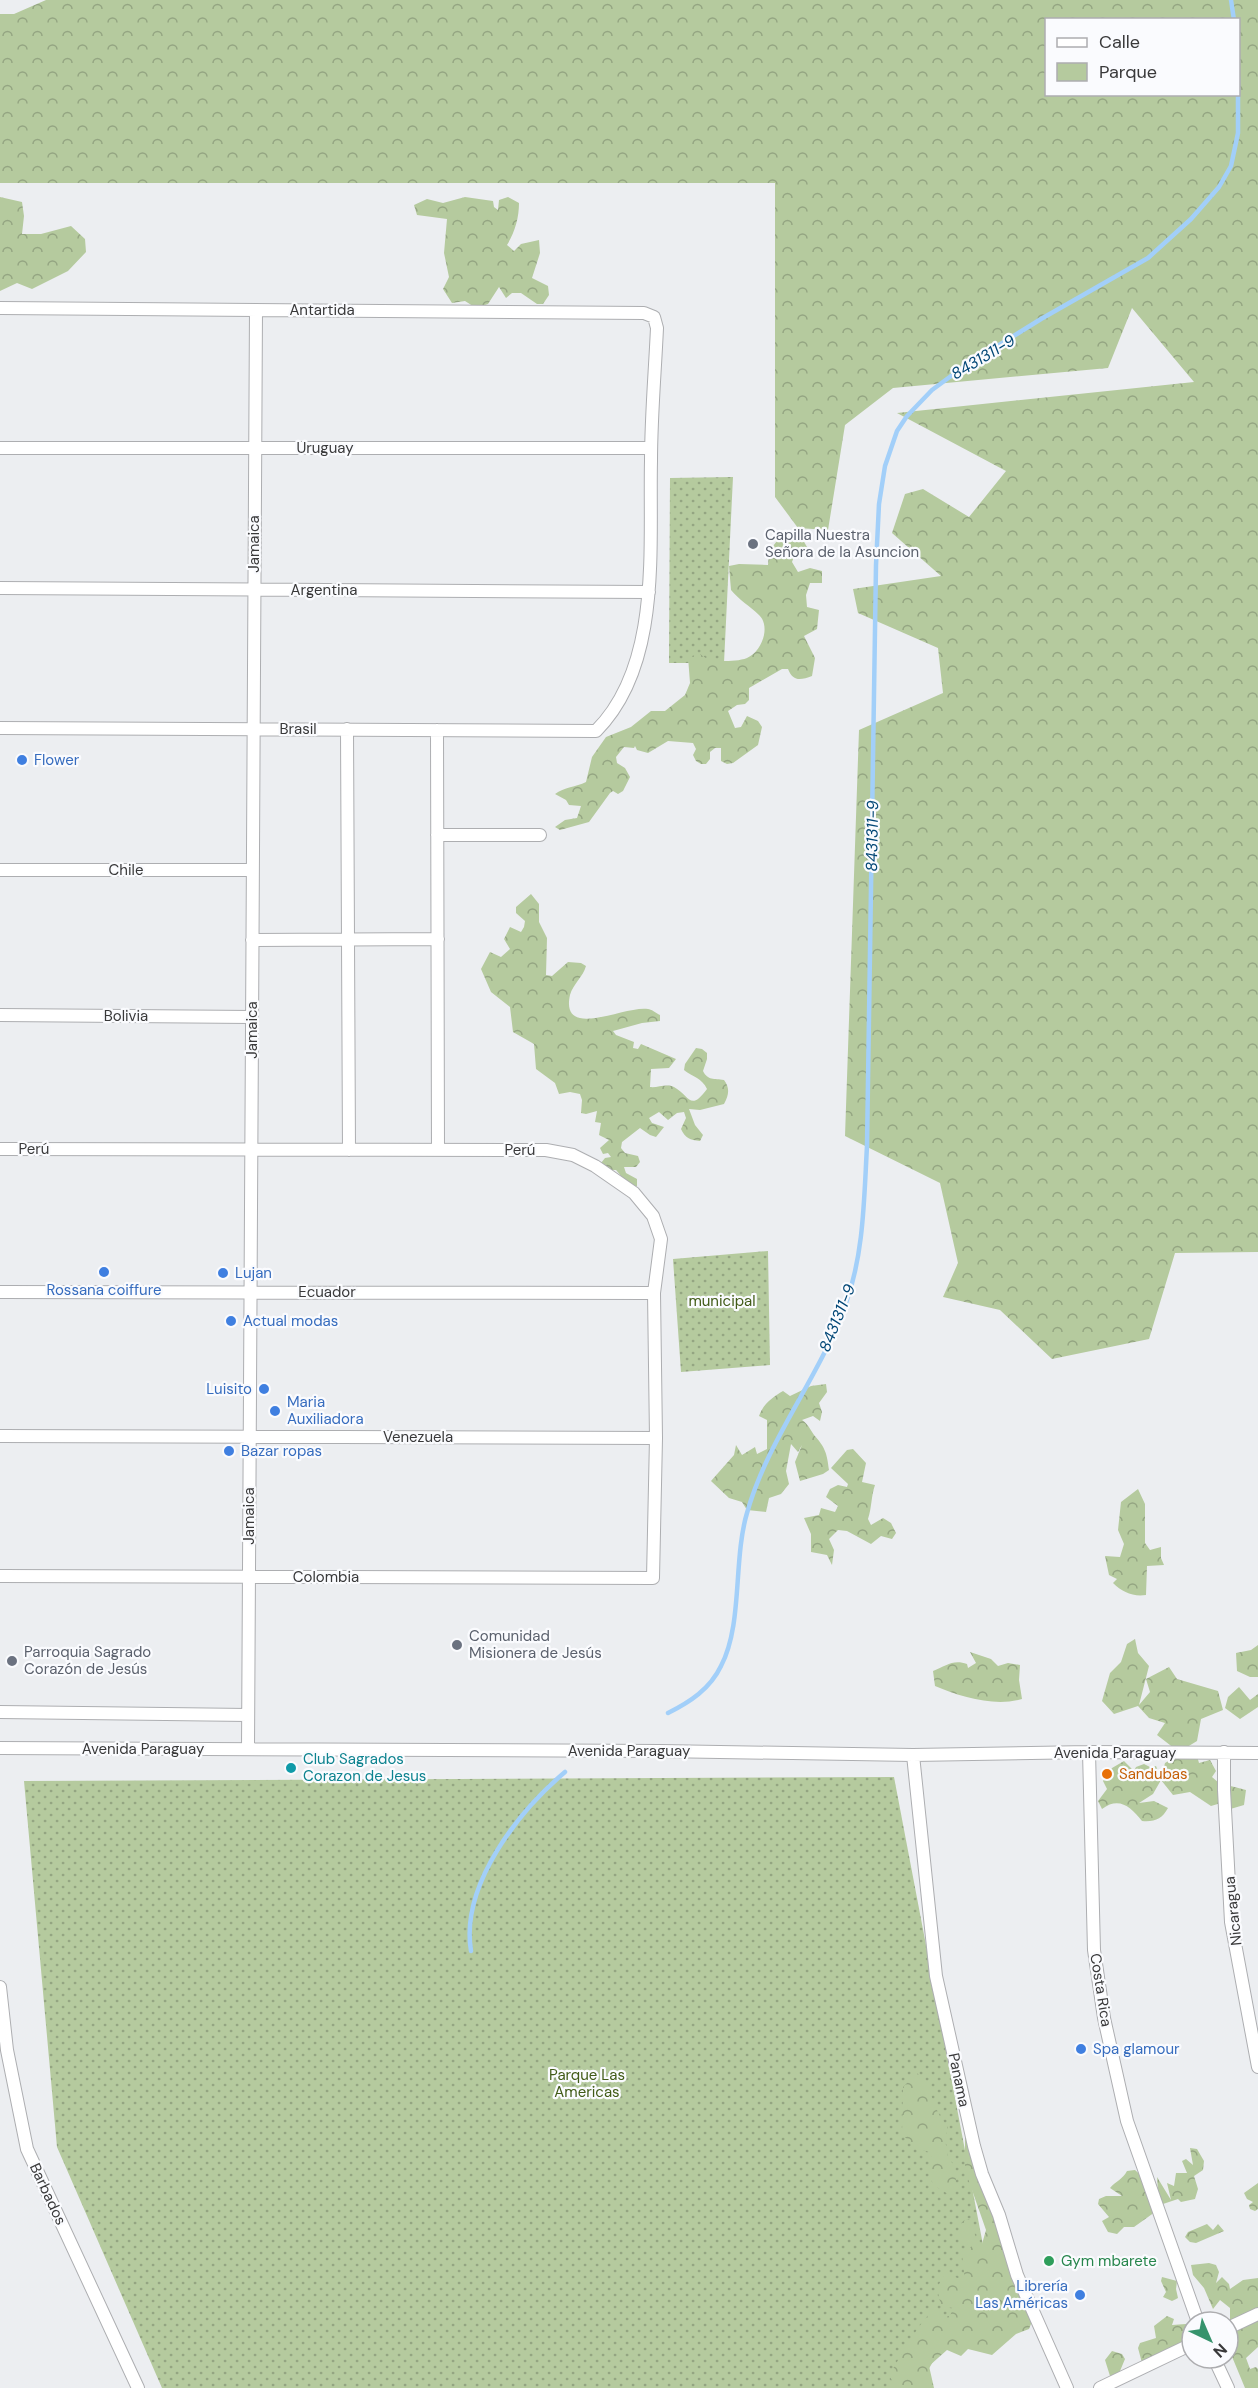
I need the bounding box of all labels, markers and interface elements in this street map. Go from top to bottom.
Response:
legend [1045,18,1240,96]
text: Calle [1099,30,1140,54]
text: Parque [1099,60,1157,84]
street label: Antartida [289,300,355,320]
water label: 8431311-9 [947,330,1019,384]
street label: Uruguay [296,438,354,458]
street label: Jamaica [244,515,264,573]
place label: Capilla Nuestra Señora de la Asuncion [765,525,919,562]
marker: Capilla Nuestra Señora de la Asuncion [746,537,760,551]
street label: Argentina [291,580,357,600]
street label: Brasil [279,719,317,739]
place label: Flower [34,750,80,770]
marker: Flower [15,753,29,767]
water label: 8431311-9 [861,800,883,872]
street label: Chile [109,860,143,880]
street label: Jamaica [242,1001,262,1059]
street label: Bolivia [104,1006,148,1026]
street label: Perú [19,1139,49,1159]
street label: Perú [505,1140,535,1160]
place label: Lujan [235,1263,272,1283]
marker: Rossana coiffure [97,1265,111,1279]
marker: Lujan [216,1266,230,1280]
place label: Rossana coiffure [47,1280,162,1300]
water label: 8431311-9 [814,1281,860,1355]
street label: Ecuador [298,1282,356,1302]
park label: municipal [688,1291,756,1311]
place label: Actual modas [243,1311,338,1331]
marker: Actual modas [224,1314,238,1328]
place label: Luisito [206,1379,252,1399]
marker: Luisito [257,1382,271,1396]
place label: Maria Auxiliadora [287,1392,364,1429]
marker: Maria Auxiliadora [268,1404,282,1418]
street label: Venezuela [383,1427,453,1447]
place label: Bazar ropas [241,1441,322,1461]
marker: Bazar ropas [222,1444,236,1458]
street label: Jamaica [239,1487,259,1545]
street label: Colombia [293,1567,359,1587]
place label: Comunidad Misionera de Jesús [469,1626,602,1663]
marker: Comunidad Misionera de Jesús [450,1638,464,1652]
place label: Parroquia Sagrado Corazón de Jesús [24,1642,151,1679]
marker: Parroquia Sagrado Corazón de Jesús [5,1654,19,1668]
street label: Avenida Paraguay [82,1739,205,1759]
street label: Avenida Paraguay [568,1741,691,1761]
street label: Avenida Paraguay [1054,1743,1177,1763]
place label: Club Sagrados Corazon de Jesus [303,1749,426,1786]
marker: Club Sagrados Corazon de Jesus [284,1761,298,1775]
place label: Sandubas [1119,1764,1188,1784]
marker: Sandubas [1100,1767,1114,1781]
street label: Nicaragua [1219,1875,1247,1947]
street label: Costa Rica [1085,1952,1117,2028]
place label: Spa glamour [1093,2039,1180,2059]
marker: Spa glamour [1074,2042,1088,2056]
street label: Panama [944,2051,974,2109]
park label: Parque Las Americas [549,2065,625,2102]
street label: Barbados [25,2160,71,2228]
place label: Gym mbarete [1061,2251,1157,2271]
marker: Gym mbarete [1042,2254,1056,2268]
place label: Librería Las Américas [975,2276,1068,2313]
marker: Librería Las Américas [1073,2288,1087,2302]
north arrow [1180,2310,1240,2370]
text: N [1209,2339,1232,2362]

